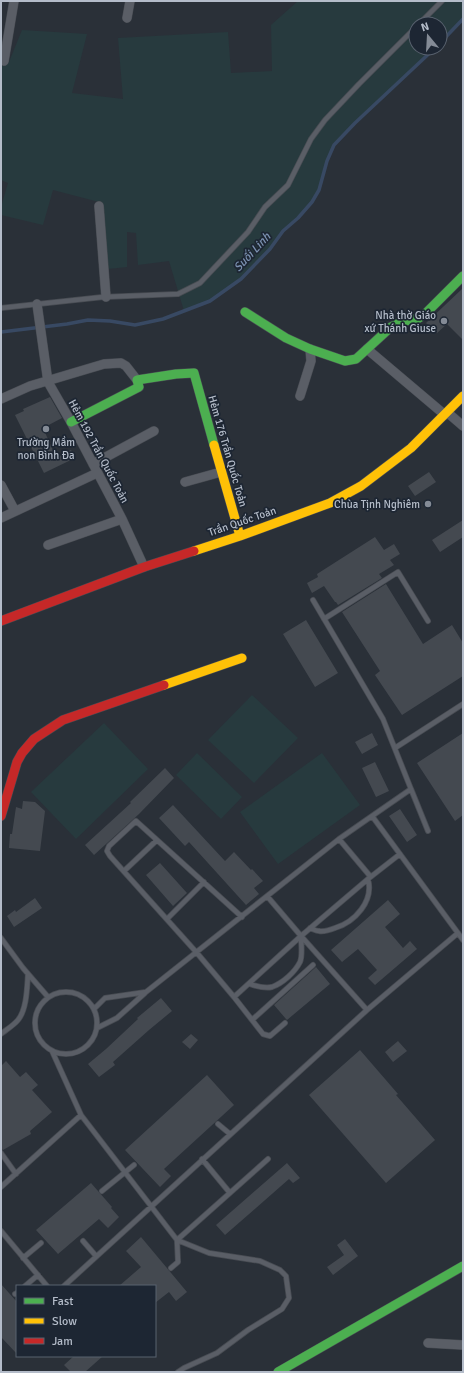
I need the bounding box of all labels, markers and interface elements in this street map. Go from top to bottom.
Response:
north arrow [408,16,448,56]
text: N [419,20,431,34]
water label: Suối Linh [231,229,274,275]
place label: Nhà thờ Giáo xứ Thánh Giuse [365,309,436,335]
marker: Nhà thờ Giáo xứ Thánh Giuse [439,316,449,326]
street label: Hẻm 176 Trần Quốc Toản [205,394,251,508]
street label: Hẻm 192 Trần Quốc Toản [66,397,132,505]
marker: Trường Mầm non Bình Đa [41,424,51,434]
place label: Trường Mầm non Bình Đa [17,435,75,462]
place label: Chùa Tịnh Nghiêm [334,498,420,511]
marker: Chùa Tịnh Nghiêm [423,499,433,509]
street label: Trần Quốc Toản [206,503,278,539]
legend [16,1285,156,1357]
text: Fast [52,1294,73,1309]
text: Slow [52,1314,77,1329]
text: Jam [52,1334,73,1349]

